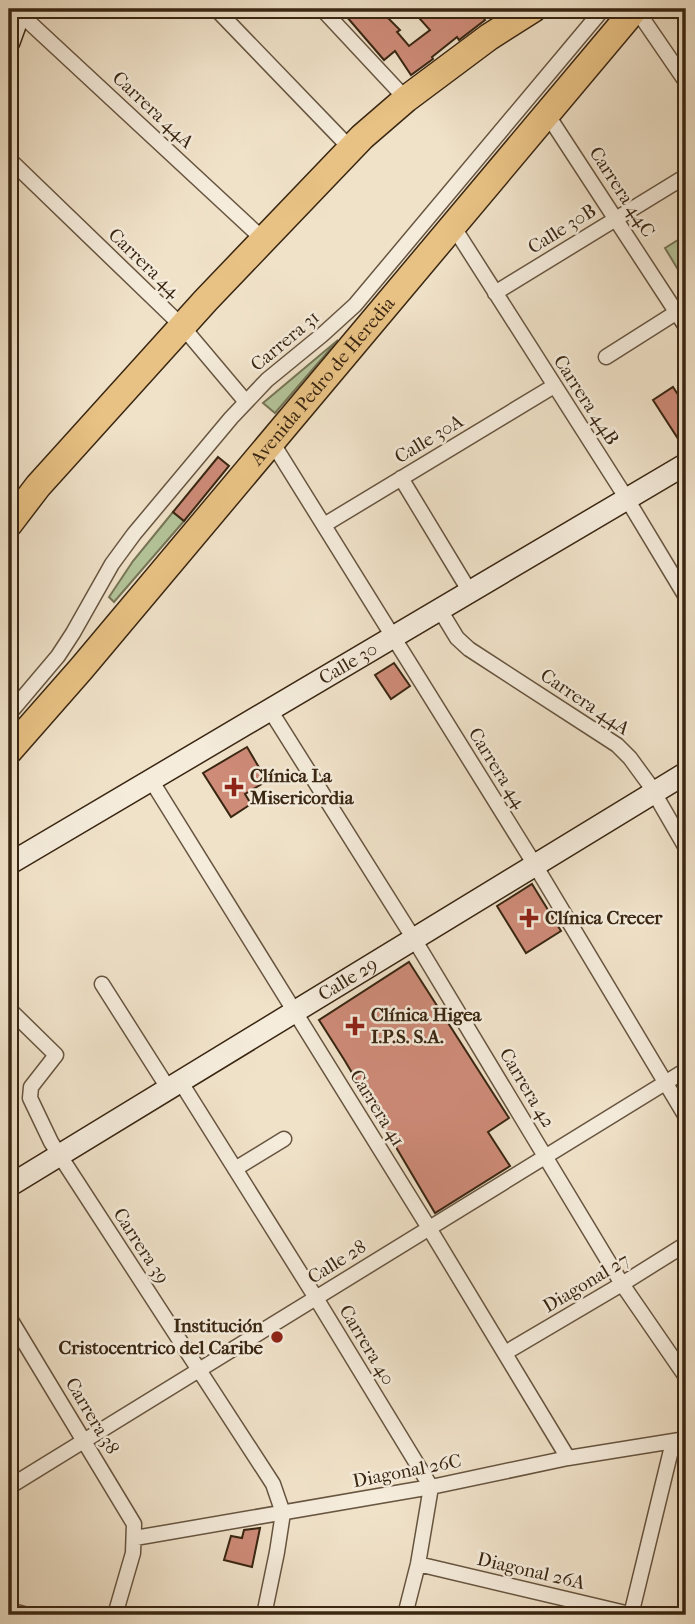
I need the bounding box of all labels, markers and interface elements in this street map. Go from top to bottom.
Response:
street label: Carrera 44A [108,67,199,154]
street label: Carrera 44C [585,143,659,241]
street label: Calle 30B [524,200,600,258]
street label: Carrera 44 [104,224,185,303]
street label: Avenida Pedro de Heredia [245,292,400,470]
street label: Carrera 31 [246,306,324,376]
street label: Carrera 44B [549,351,623,449]
street label: Calle 30A [391,410,468,468]
street label: Calle 30 [315,638,381,689]
street label: Carrera 44A [536,664,634,740]
street label: Carrera 44 [464,724,531,813]
place label: Clínica La Misericordia [249,765,355,809]
marker: Clínica La Misericordia [224,777,244,797]
place label: Clínica Crecer [545,907,663,929]
marker: Clínica Crecer [519,908,539,928]
street label: Calle 29 [314,953,381,1006]
place label: Clínica Higea I.P.S. S.A. [371,1004,483,1048]
marker: Clínica Higea I.P.S. S.A. [345,1016,365,1036]
street label: Carrera 42 [495,1044,559,1132]
street label: Carrera 41 [345,1066,409,1150]
street label: Carrera 39 [108,1204,174,1288]
street label: Calle 28 [304,1236,370,1288]
street label: Diagonal 27 [539,1249,633,1317]
street label: Carrera 40 [334,1301,400,1389]
place label: Institución Cristocentrico del Caribe [59,1315,264,1359]
marker: Institución Cristocentrico del Caribe [269,1329,285,1345]
street label: Carrera 38 [61,1374,123,1458]
street label: Diagonal 26C [351,1450,463,1492]
street label: Diagonal 26A [475,1548,588,1594]

